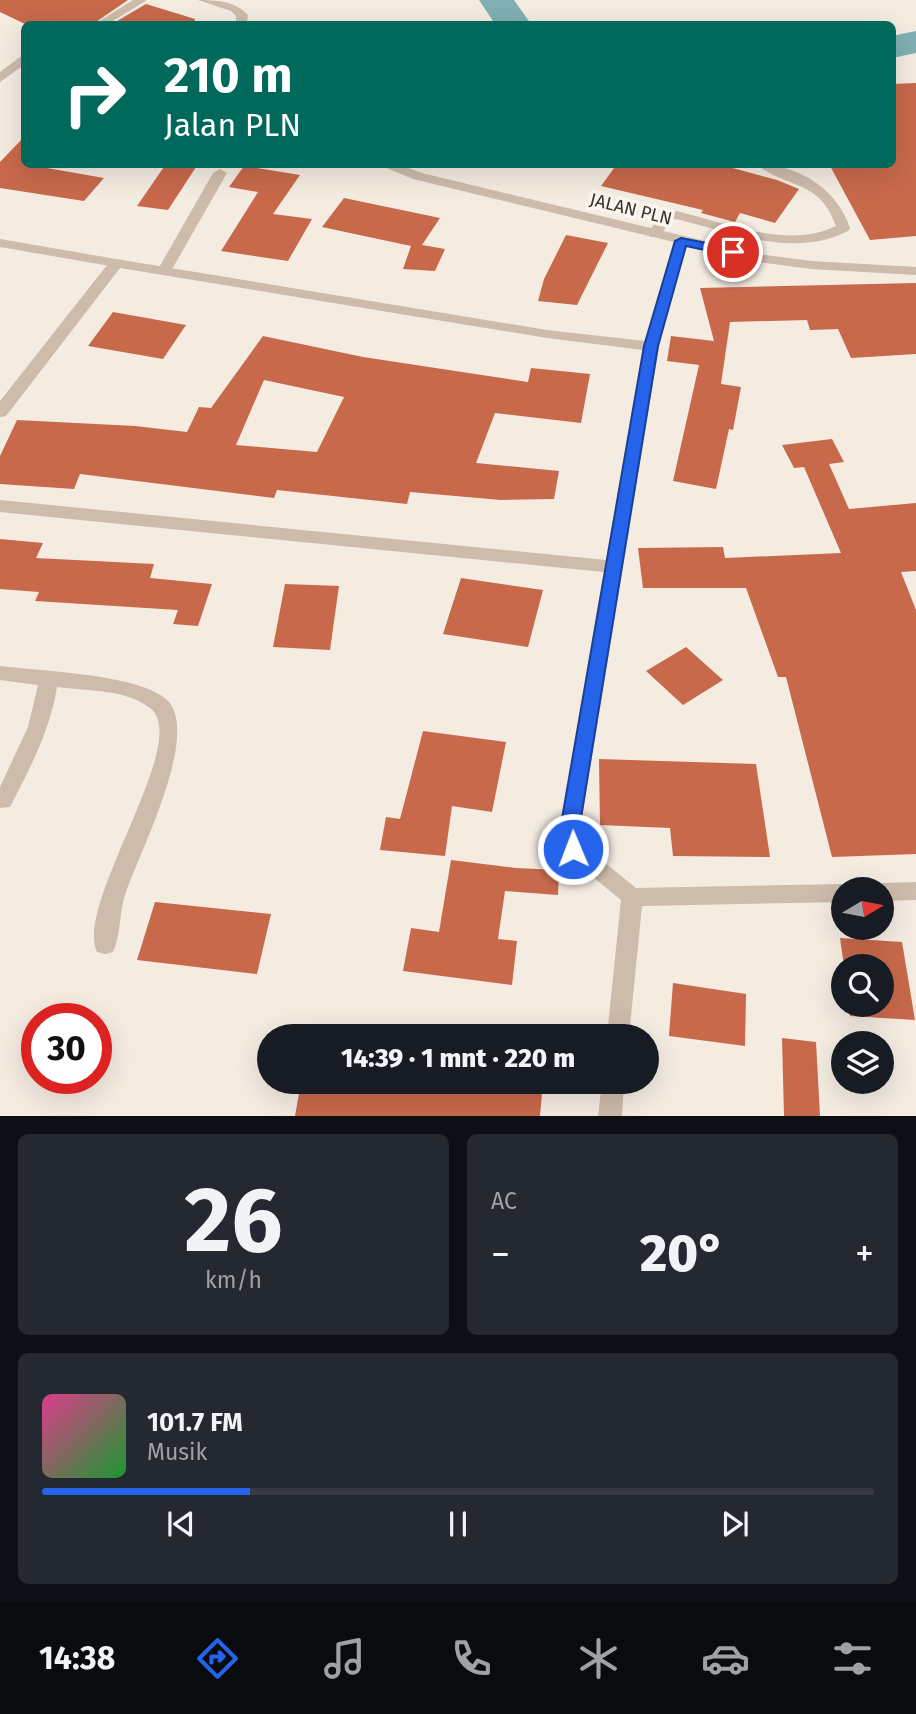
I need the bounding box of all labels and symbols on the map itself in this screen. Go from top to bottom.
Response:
street label: JALAN PLN [588,188,674,230]
pin [703,222,763,282]
position arrow [536,812,610,886]
north arrow [831,877,894,940]
speed limit sign: 30 [21,1003,112,1094]

